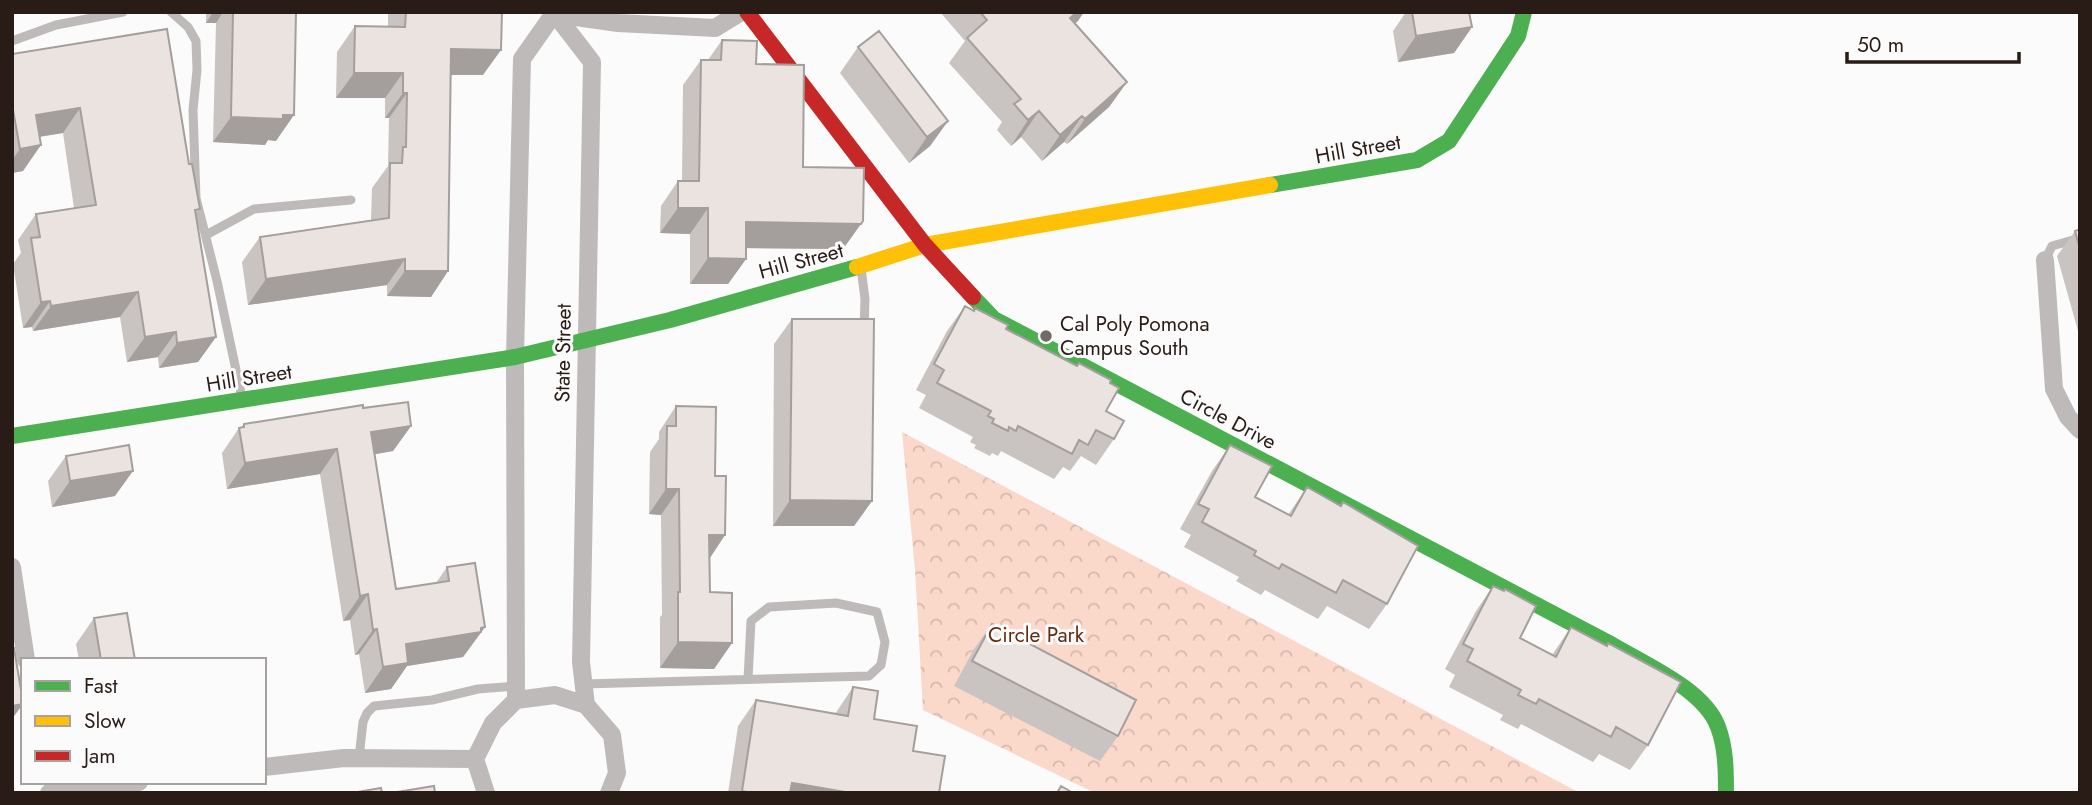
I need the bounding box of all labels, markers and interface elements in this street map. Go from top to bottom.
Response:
scale bar [1847,21,2018,65]
text: 50 m [1857,30,1904,60]
street label: Hill Street [1313,127,1403,171]
street label: Hill Street [755,235,847,287]
street label: State Street [547,303,579,403]
place label: Cal Poly Pomona Campus South [1060,309,1210,363]
marker: Cal Poly Pomona Campus South [1038,328,1054,344]
street label: Hill Street [204,356,294,400]
street label: Circle Drive [1174,381,1282,457]
park label: Circle Park [988,620,1085,650]
legend [21,658,266,784]
text: Fast [84,671,117,701]
text: Slow [84,706,126,736]
text: Jam [81,741,116,771]

